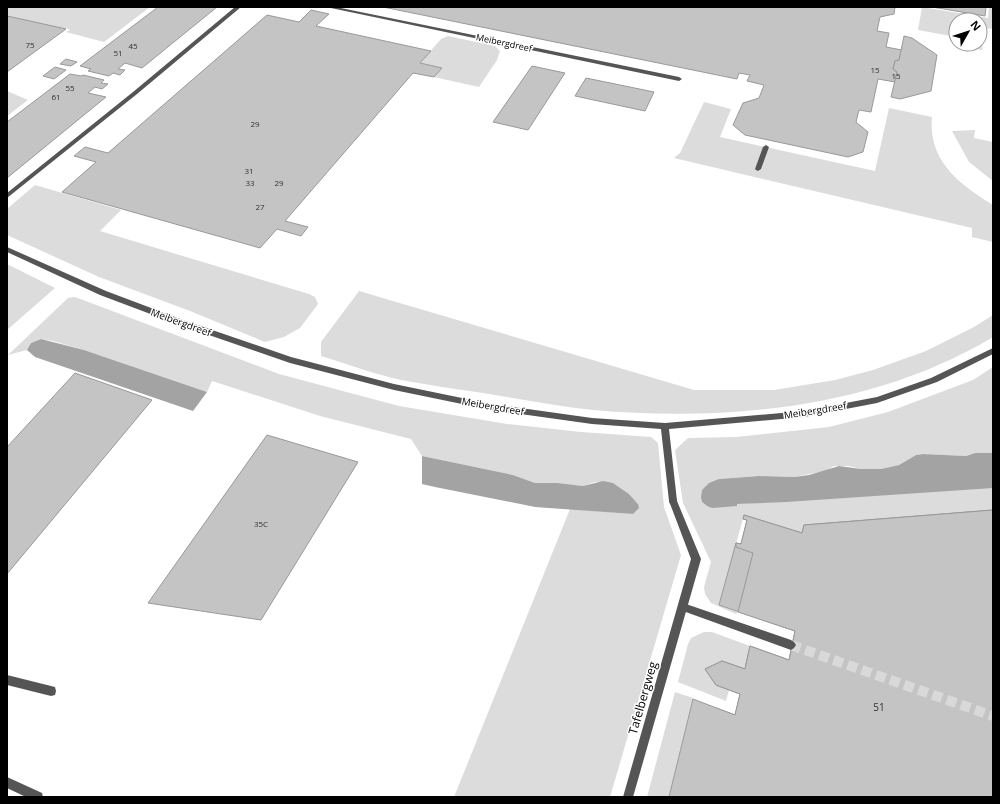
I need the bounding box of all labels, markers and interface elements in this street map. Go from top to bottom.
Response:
north arrow [948,12,988,52]
text: N [968,17,985,34]
street label: Meibergdreef [475,30,534,55]
house number: 75 [25,39,35,50]
house number: 45 [128,40,138,51]
house number: 51 [113,47,123,58]
house number: 15 [870,64,880,75]
house number: 15 [891,70,901,81]
house number: 55 [65,82,75,93]
house number: 61 [51,91,61,102]
house number: 29 [250,118,260,129]
house number: 31 [244,165,254,176]
house number: 33 [245,177,255,188]
house number: 29 [274,177,284,188]
house number: 27 [255,201,265,212]
street label: Meibergdreef [149,305,214,340]
street label: Meibergdreef [461,394,526,418]
street label: Meibergdreef [783,398,848,422]
house number: 35C [254,518,268,529]
street label: Tafelbergweg [624,659,661,736]
house number: 51 [873,700,885,714]

